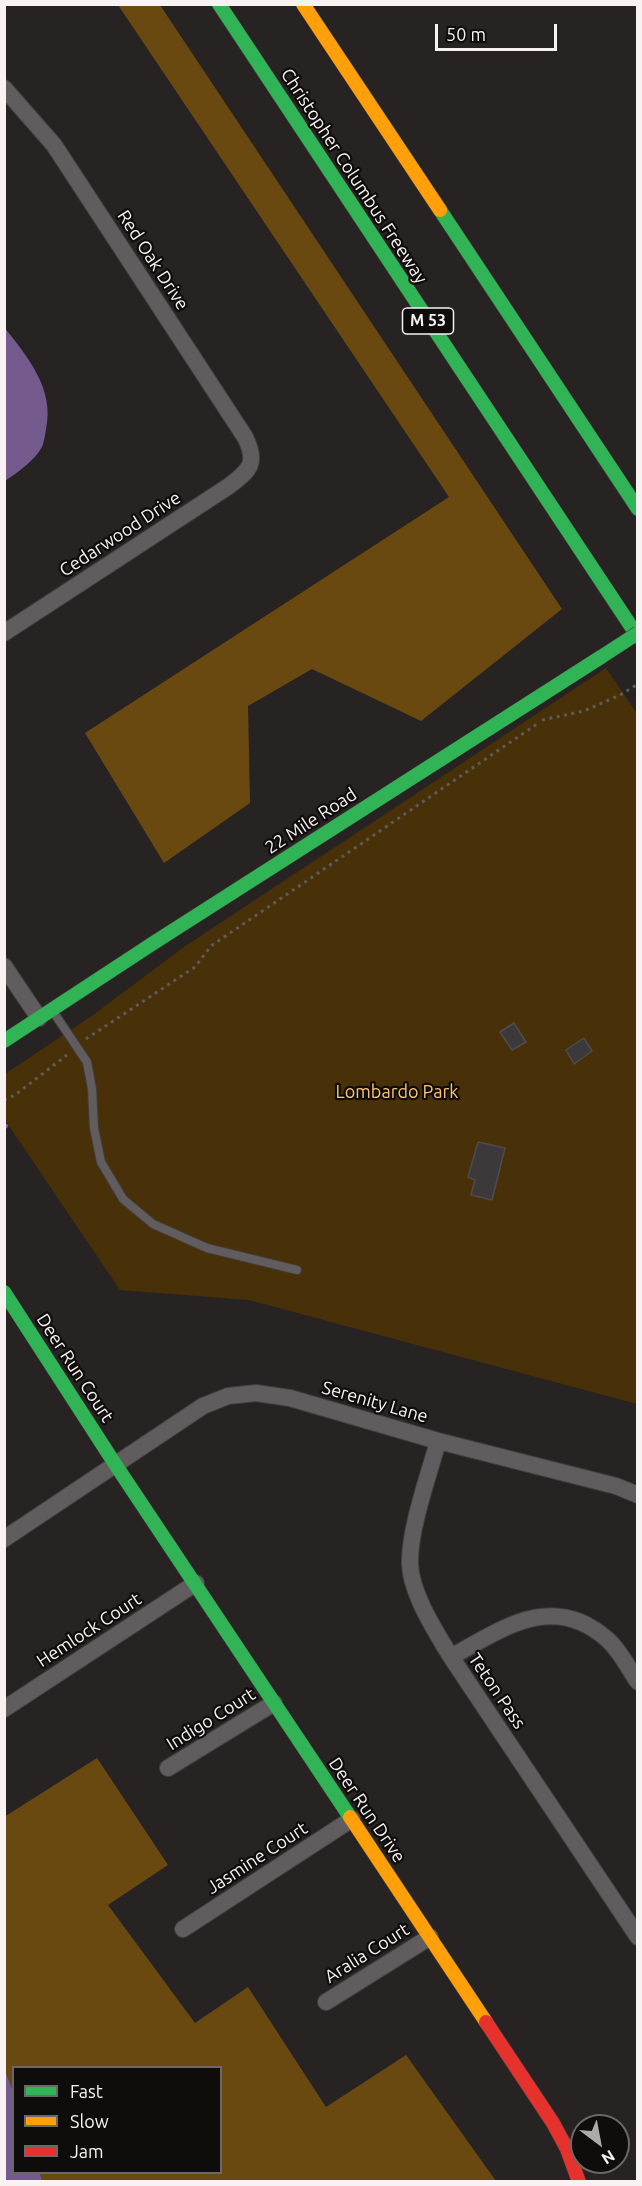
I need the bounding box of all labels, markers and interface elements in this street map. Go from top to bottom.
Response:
scale bar [438,12,560,50]
text: 50 m [446,24,486,44]
street label: Christopher Columbus Freeway [276,64,432,288]
street label: Red Oak Drive [113,206,193,314]
road number: M 53 [402,308,454,334]
street label: Cedarwood Drive [55,487,185,581]
street label: 22 Mile Road [261,783,361,859]
park label: Lombardo Park [336,1081,458,1103]
street label: Deer Run Court [32,1310,118,1426]
street label: Serenity Lane [319,1377,431,1427]
street label: Hemlock Court [33,1588,145,1672]
street label: Teton Pass [464,1649,530,1733]
street label: Indigo Court [163,1683,259,1755]
street label: Deer Run Drive [324,1753,410,1867]
street label: Jasmine Court [203,1817,311,1899]
street label: Aralia Court [321,1918,413,1988]
legend [12,2066,222,2174]
text: Fast [70,2081,103,2101]
text: Slow [70,2111,109,2131]
north arrow [570,2114,630,2174]
text: Jam [70,2141,104,2161]
text: N [599,2147,618,2168]

